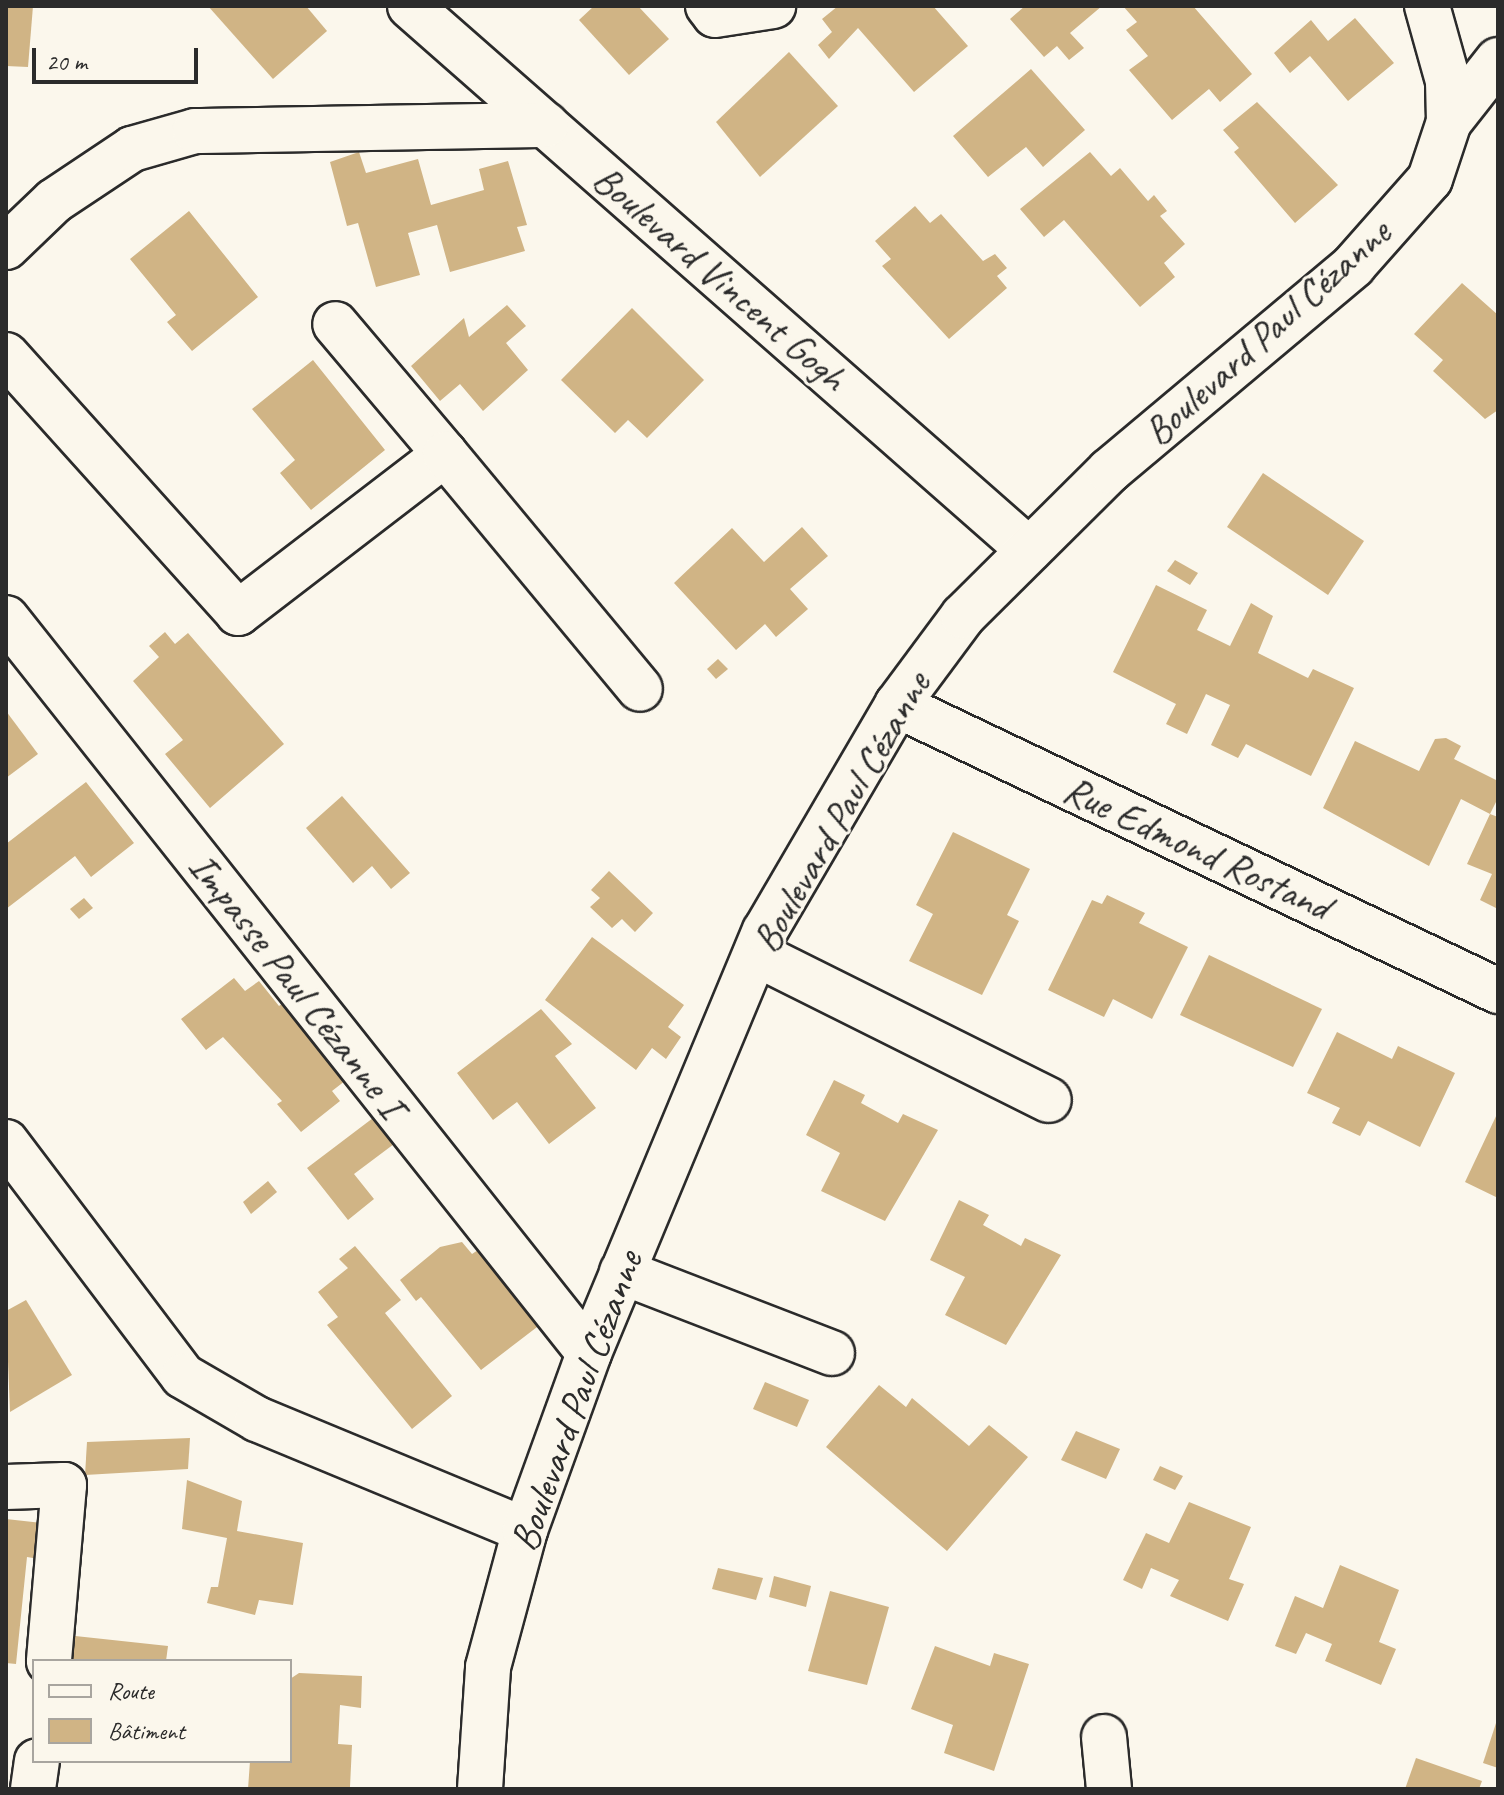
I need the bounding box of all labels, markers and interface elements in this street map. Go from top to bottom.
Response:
scale bar [36,32,202,82]
text: 20 m [46,47,87,77]
street label: Boulevard Vincent Gogh [584,155,856,401]
street label: Boulevard Paul Cézanne [1133,208,1401,456]
street label: Boulevard Paul Cézanne [741,663,941,961]
street label: Rue Edmond Rostand [1056,765,1338,931]
street label: Impasse Paul Cézanne I [179,843,415,1127]
street label: Boulevard Paul Cézanne [499,1244,653,1558]
legend [32,1659,292,1763]
text: Route [108,1676,154,1706]
text: Bâtiment [108,1716,185,1746]

